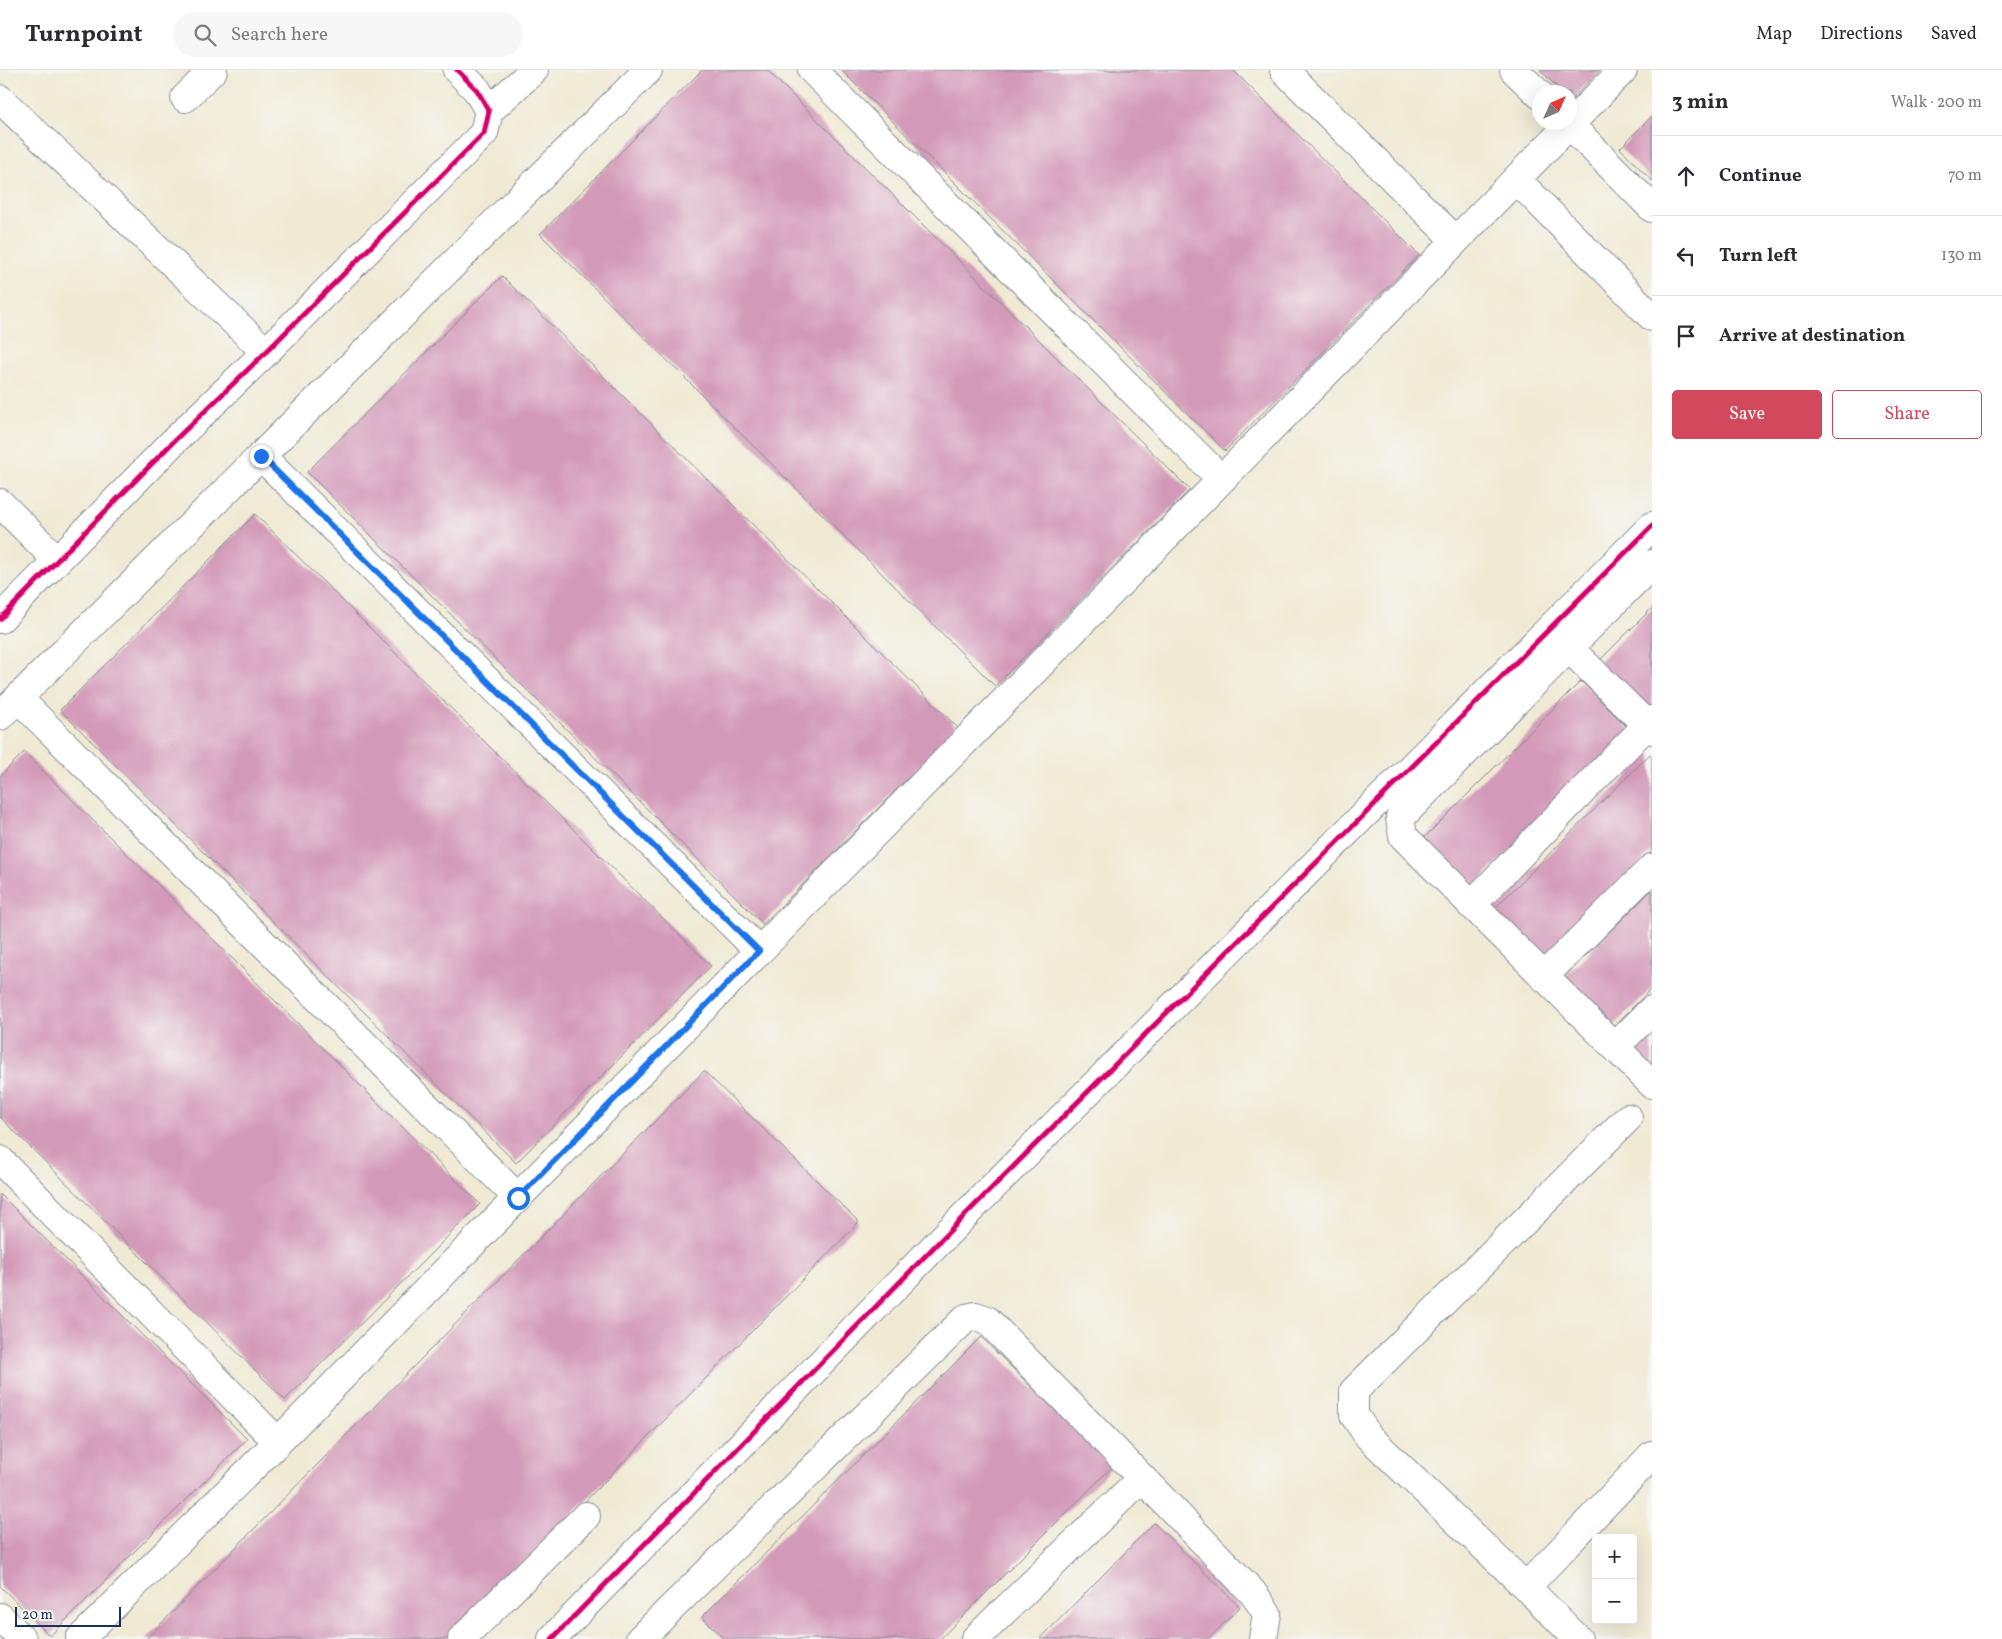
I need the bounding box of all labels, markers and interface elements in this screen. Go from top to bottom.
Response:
search box [173,12,523,57]
text: Turnpoint [25,18,143,52]
icon: search [191,21,219,49]
text: Search here [231,22,328,48]
text: Map [1756,22,1792,47]
text: Directions [1820,22,1903,47]
text: Saved [1931,22,1977,47]
north arrow [1532,85,1577,130]
text: 3 min [1672,88,1728,117]
text: Walk · 200 m [1891,92,1982,114]
icon: ahead [1672,162,1700,190]
text: Continue [1719,163,1802,189]
text: 70 m [1948,165,1982,187]
icon: left [1672,242,1700,270]
text: Turn left [1719,243,1798,269]
text: 130 m [1941,245,1982,267]
icon: arrive [1672,322,1700,350]
text: Arrive at destination [1719,323,1905,349]
button: Save [1672,390,1822,439]
button: Share [1832,390,1982,439]
route end [250,445,273,468]
route start [507,1187,530,1210]
map controls [1592,1534,1637,1624]
button: + [1592,1534,1637,1579]
button: − [1592,1579,1637,1624]
scale bar [15,1604,121,1627]
text: 20 m [22,1606,53,1625]

